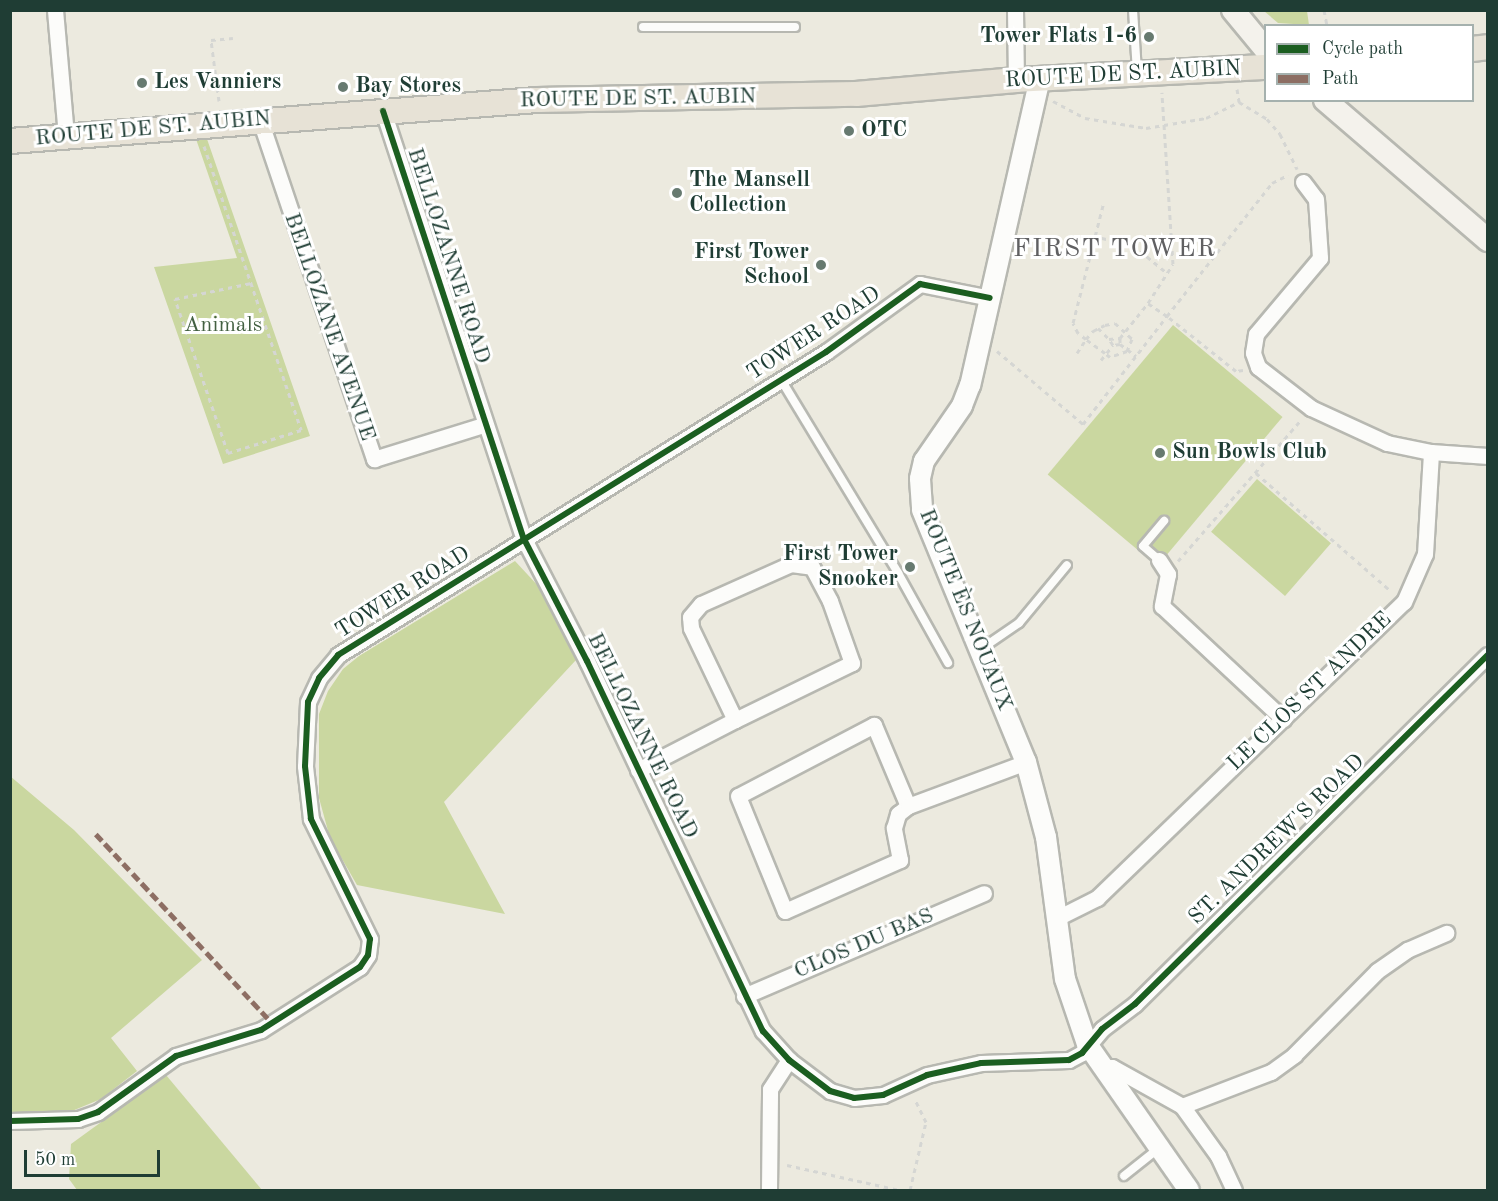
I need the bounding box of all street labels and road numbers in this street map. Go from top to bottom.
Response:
street label: ROUTE DE ST. AUBIN [1004,56,1242,94]
street label: ROUTE DE ST. AUBIN [520,84,756,114]
street label: ROUTE DE ST. AUBIN [34,106,272,152]
street label: BELLOZANNE ROAD [401,145,495,367]
street label: BELLOZANE AVENUE [278,210,380,444]
street label: TOWER ROAD [742,281,886,387]
street label: ROUTE ÈS NOUAUX [912,505,1018,715]
street label: TOWER ROAD [331,541,475,645]
street label: LE CLOS ST ANDRE [1222,607,1398,777]
street label: BELLOZANNE ROAD [581,629,703,843]
street label: ST. ANDREW'S ROAD [1183,749,1371,931]
street label: CLOS DU BAS [790,903,938,985]

